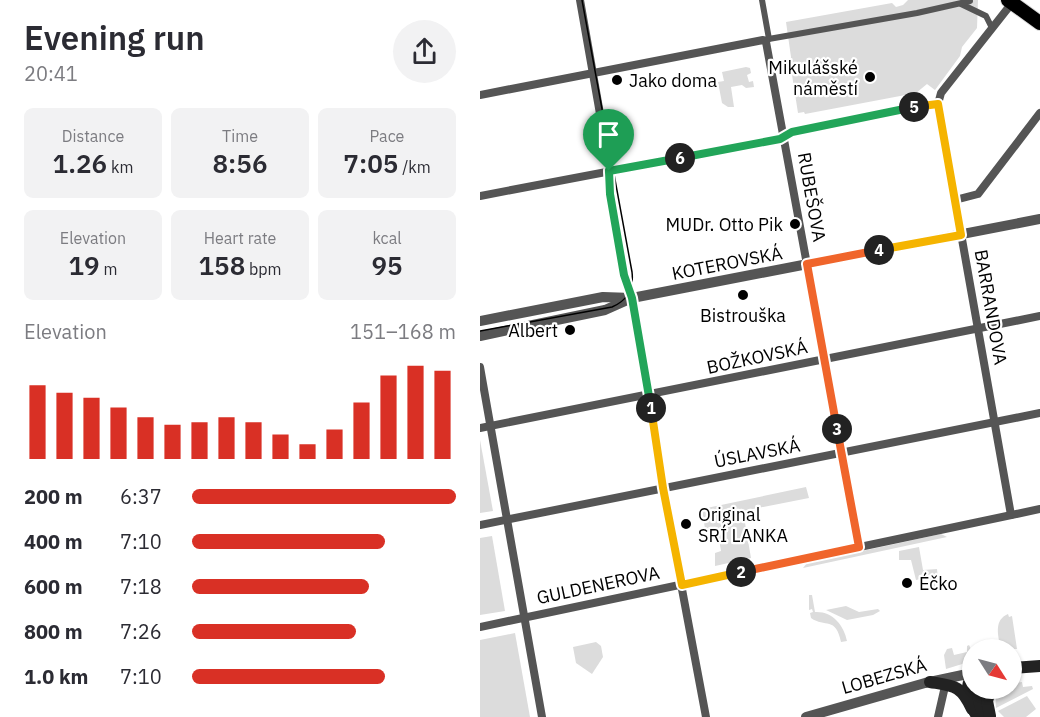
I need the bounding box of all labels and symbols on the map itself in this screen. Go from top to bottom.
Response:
place label: Mikulášské náměstí [768,56,858,100]
place label: Jako doma [629,69,718,92]
marker: Mikulášské náměstí [863,70,877,84]
marker: Jako doma [610,73,624,87]
pin: 5 [899,92,929,122]
pin [583,109,634,171]
pin: 6 [665,143,695,173]
street label: RUBEŠOVA [793,150,832,244]
place label: MUDr. Otto Pik [665,213,784,236]
marker: MUDr. Otto Pik [788,217,802,231]
pin: 4 [864,235,894,265]
street label: KOTEROVSKÁ [670,241,785,285]
street label: BARRANDOVA [970,247,1013,367]
marker: Bistrouška [736,288,750,302]
place label: Bistrouška [700,304,786,327]
place label: Albert [508,319,558,342]
marker: Albert [563,323,577,337]
street label: BOŽKOVSKÁ [705,335,810,379]
pin: 1 [636,393,666,423]
pin: 3 [822,414,852,444]
street label: ÚSLAVSKÁ [712,433,802,473]
place label: Original SRÍ LANKA [698,503,788,547]
marker: Original SRÍ LANKA [679,517,693,531]
pin: 2 [726,557,756,587]
street label: GULDENEROVA [534,561,662,609]
place label: Éčko [919,572,958,595]
marker: Éčko [900,576,914,590]
north arrow [962,639,1022,699]
street label: LOBEZSKÁ [839,653,930,699]

